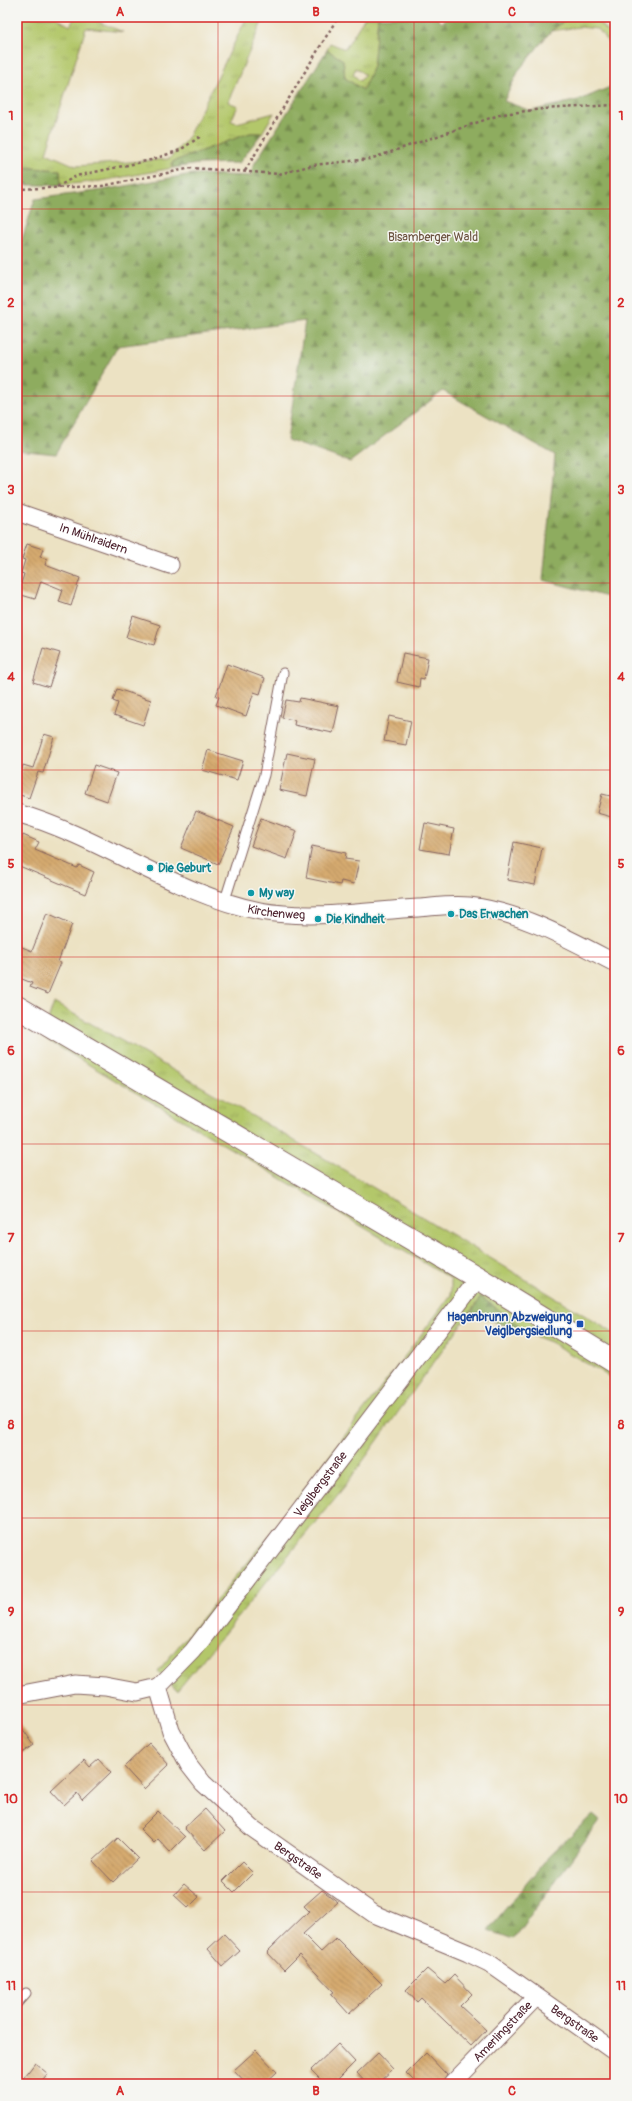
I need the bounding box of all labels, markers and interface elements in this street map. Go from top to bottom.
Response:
text: A [116,4,125,20]
text: B [312,4,320,20]
text: C [508,4,516,20]
text: 1 [8,108,14,124]
text: 1 [618,108,624,124]
park label: Bisamberger Wald [388,230,478,245]
text: 2 [7,295,15,311]
text: 2 [617,295,625,311]
text: 3 [7,482,15,498]
text: 3 [617,482,625,498]
street label: In Mühlraidern [57,520,130,557]
text: 4 [7,669,15,685]
text: 4 [617,669,625,685]
text: 5 [7,856,15,872]
text: 5 [617,856,625,872]
place label: Die Geburt [158,861,212,876]
marker: Die Geburt [145,863,155,873]
place label: My way [259,886,295,901]
marker: My way [246,888,256,898]
street label: Kirchenweg [246,901,305,922]
place label: Das Erwachen [459,907,529,922]
marker: Das Erwachen [446,909,456,919]
place label: Die Kindheit [326,912,386,927]
marker: Die Kindheit [313,914,323,924]
text: 6 [7,1043,15,1059]
text: 6 [617,1043,625,1059]
text: 7 [8,1230,15,1246]
text: 7 [618,1230,625,1246]
place label: Hagenbrunn Abzweigung Veiglbergsiedlung [447,1310,572,1339]
marker: Hagenbrunn Abzweigung Veiglbergsiedlung [575,1319,585,1329]
text: 8 [8,1417,15,1433]
text: 8 [618,1417,625,1433]
street label: Veiglbergstraße [290,1448,350,1520]
text: 9 [8,1604,15,1620]
text: 9 [618,1604,625,1620]
text: 10 [4,1791,18,1807]
text: 10 [614,1791,628,1807]
street label: Bergstraße [271,1838,325,1883]
text: 11 [6,1978,16,1994]
text: 11 [616,1978,626,1994]
street label: Amerlingstraße [470,1998,536,2065]
street label: Bergstraße [548,2001,602,2046]
text: A [116,2083,125,2099]
text: B [312,2083,320,2099]
text: C [508,2083,516,2099]

